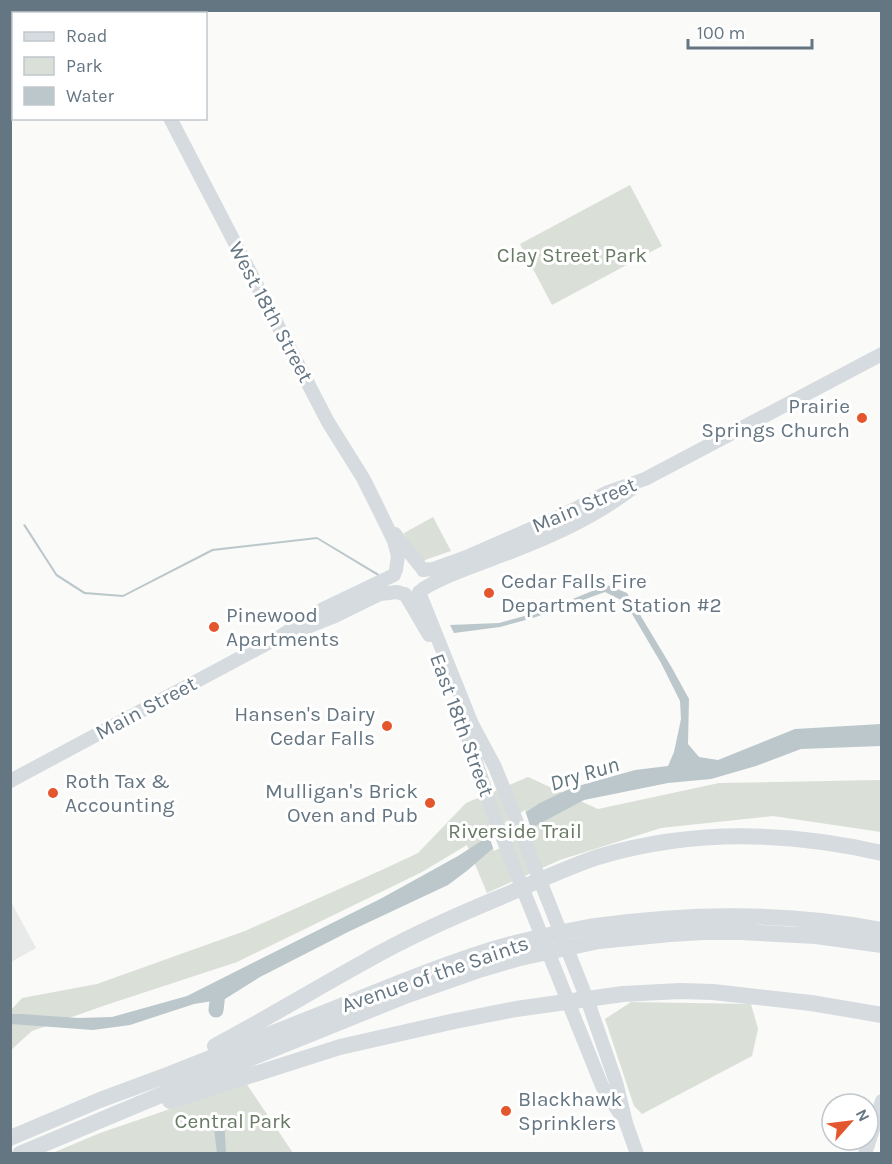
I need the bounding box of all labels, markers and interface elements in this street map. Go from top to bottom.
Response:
legend [12,12,207,120]
scale bar [688,12,812,50]
text: 100 m [697,22,745,44]
text: Road [66,25,107,47]
text: Park [66,55,103,77]
text: Water [66,85,114,107]
street label: West 18th Street [224,238,318,387]
park label: Clay Street Park [497,243,647,267]
place label: Prairie Springs Church [701,394,850,442]
marker: Prairie Springs Church [855,411,869,425]
street label: Main Street [528,472,640,538]
place label: Cedar Falls Fire Department Station #2 [501,569,722,617]
marker: Cedar Falls Fire Department Station #2 [482,586,496,600]
place label: Pinewood Apartments [226,603,339,651]
marker: Pinewood Apartments [207,620,221,634]
street label: East 18th Street [425,650,499,800]
street label: Main Street [91,671,201,745]
place label: Hansen's Dairy Cedar Falls [234,702,375,750]
marker: Hansen's Dairy Cedar Falls [380,719,394,733]
water label: Dry Run [547,751,622,797]
place label: Roth Tax & Accounting [65,769,174,817]
place label: Mulligan's Brick Oven and Pub [265,779,418,827]
marker: Roth Tax & Accounting [46,786,60,800]
marker: Mulligan's Brick Oven and Pub [423,796,437,810]
park label: Riverside Trail [448,819,582,843]
street label: Avenue of the Saints [338,931,532,1017]
place label: Blackhawk Sprinklers [518,1087,623,1135]
north arrow [820,1092,880,1152]
marker: Blackhawk Sprinklers [499,1104,513,1118]
text: N [852,1106,874,1125]
park label: Central Park [175,1109,292,1133]

